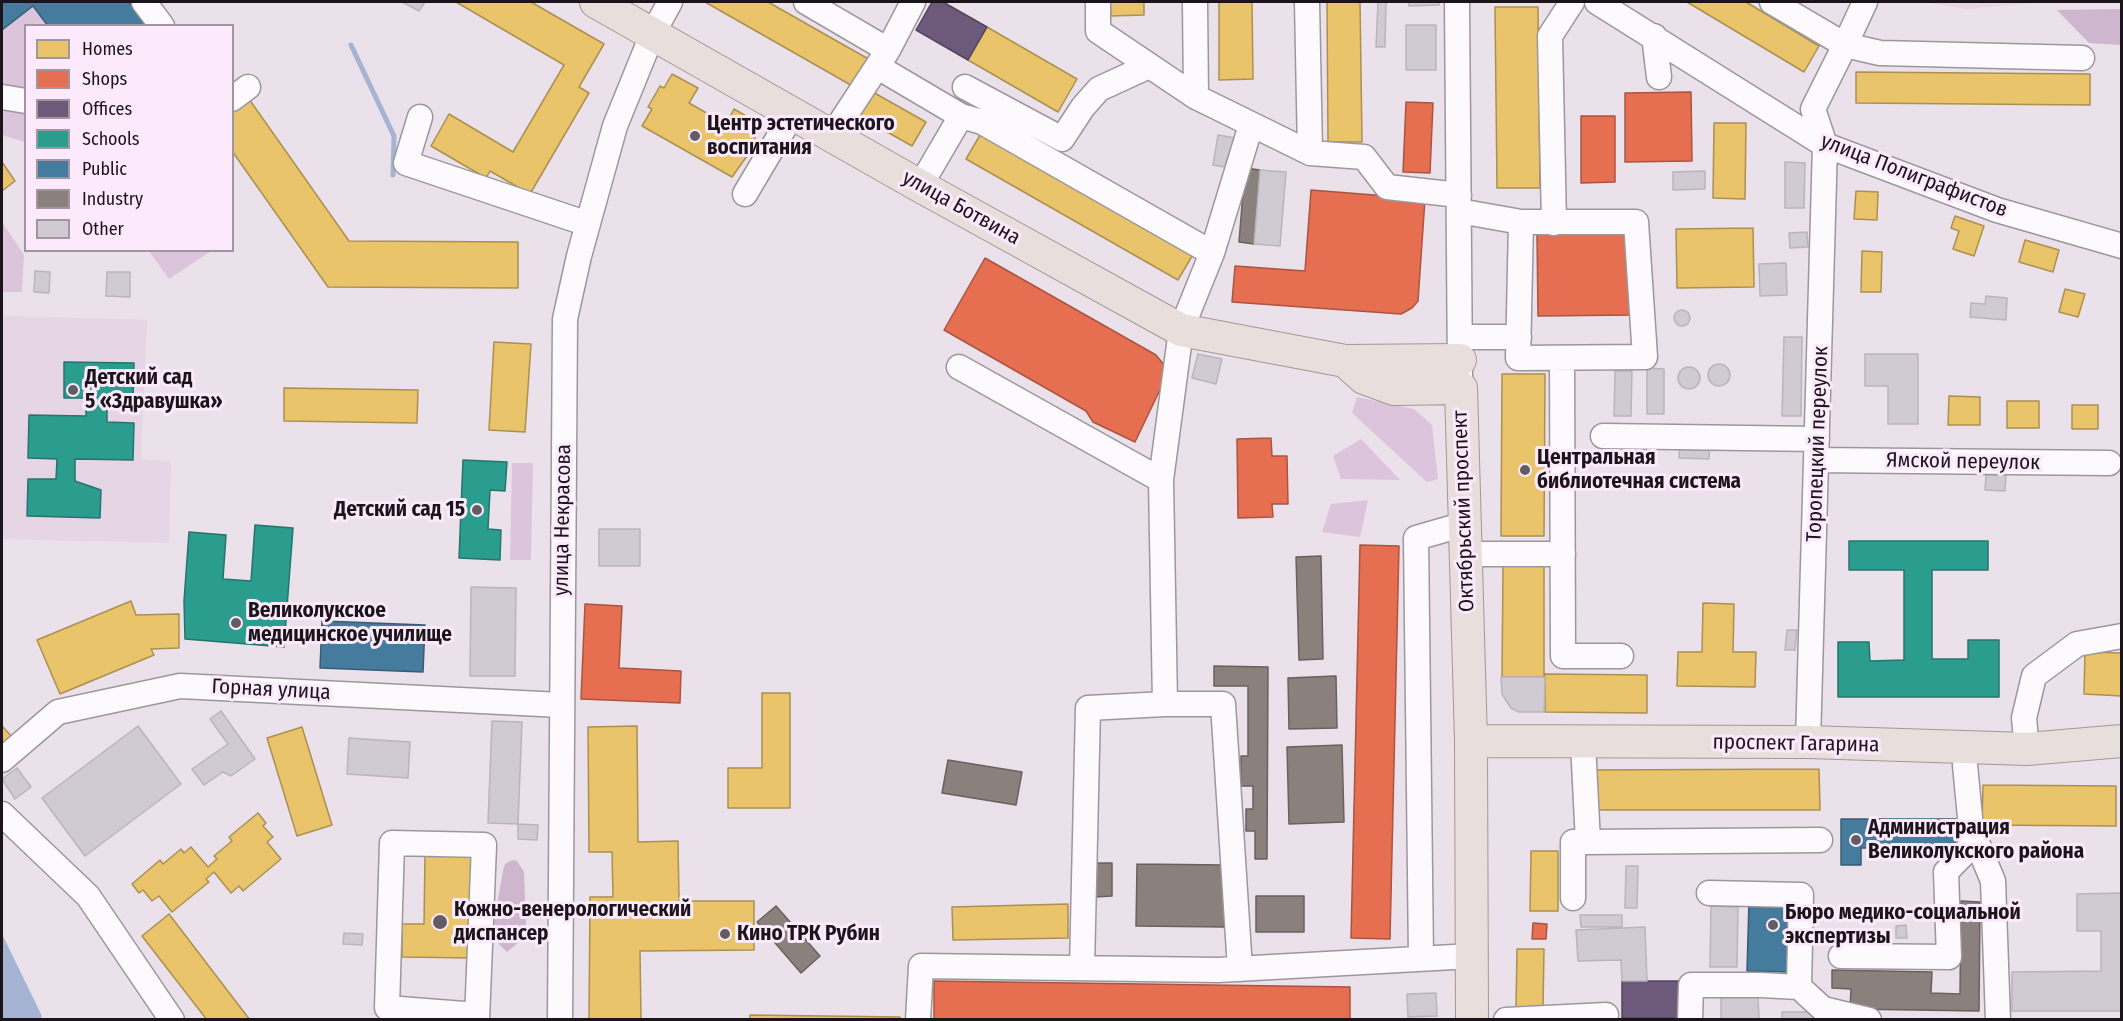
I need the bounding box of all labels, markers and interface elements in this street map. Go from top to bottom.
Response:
legend [24,24,234,252]
text: Homes [82,38,133,60]
text: Shops [82,68,127,90]
text: Offices [82,98,132,120]
place label: Центр эстетического воспитания [707,111,895,161]
text: Schools [82,128,140,150]
marker: Центр эстетического воспитания [688,129,702,143]
street label: улица Полиграфистов [1817,129,2011,223]
text: Public [82,158,127,180]
street label: улица Ботвина [898,165,1024,251]
text: Industry [82,188,143,210]
text: Other [82,218,124,240]
street label: Торопецкий переулок [1802,346,1834,542]
place label: Детский сад 5 «Здравушка» [85,365,222,415]
marker: Детский сад 5 «Здравушка» [66,383,80,397]
street label: Октябрьский проспект [1448,410,1480,612]
street label: улица Некрасова [549,444,577,596]
place label: Центральная библиотечная система [1537,445,1741,495]
street label: Ямской переулок [1886,448,2040,476]
marker: Центральная библиотечная система [1518,463,1532,477]
place label: Детский сад 15 [334,497,465,523]
marker: Детский сад 15 [470,503,484,517]
place label: Великолукское медицинское училище [248,598,452,648]
marker: Великолукское медицинское училище [229,616,243,630]
street label: Горная улица [211,674,331,706]
street label: проспект Гагарина [1713,730,1879,758]
place label: Администрация Великолукского района [1868,815,2084,865]
marker: Администрация Великолукского района [1849,833,1863,847]
place label: Кожно-венерологический диспансер [454,897,691,947]
place label: Бюро медико-социальной экспертизы [1785,900,2021,950]
marker: Кожно-венерологический диспансер [431,913,449,931]
marker: Бюро медико-социальной экспертизы [1766,918,1780,932]
place label: Кино ТРК Рубин [737,921,880,947]
marker: Кино ТРК Рубин [718,927,732,941]

